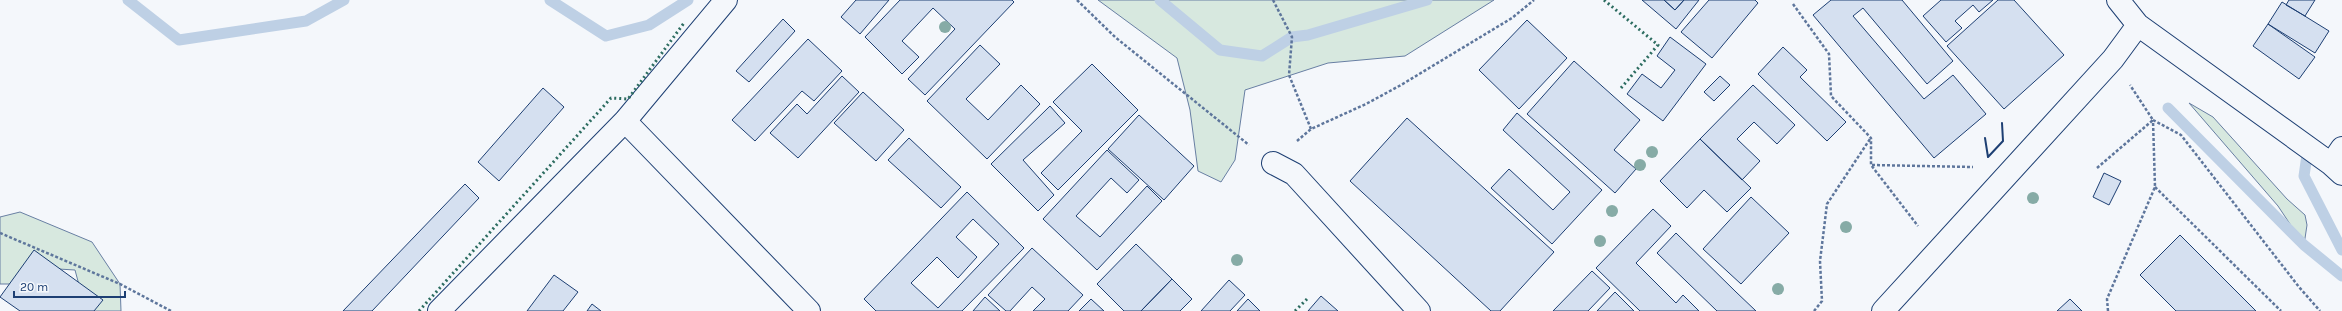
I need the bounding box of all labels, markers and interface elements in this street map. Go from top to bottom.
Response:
scale bar [14,273,125,299]
text: 20 m [20,280,48,294]

